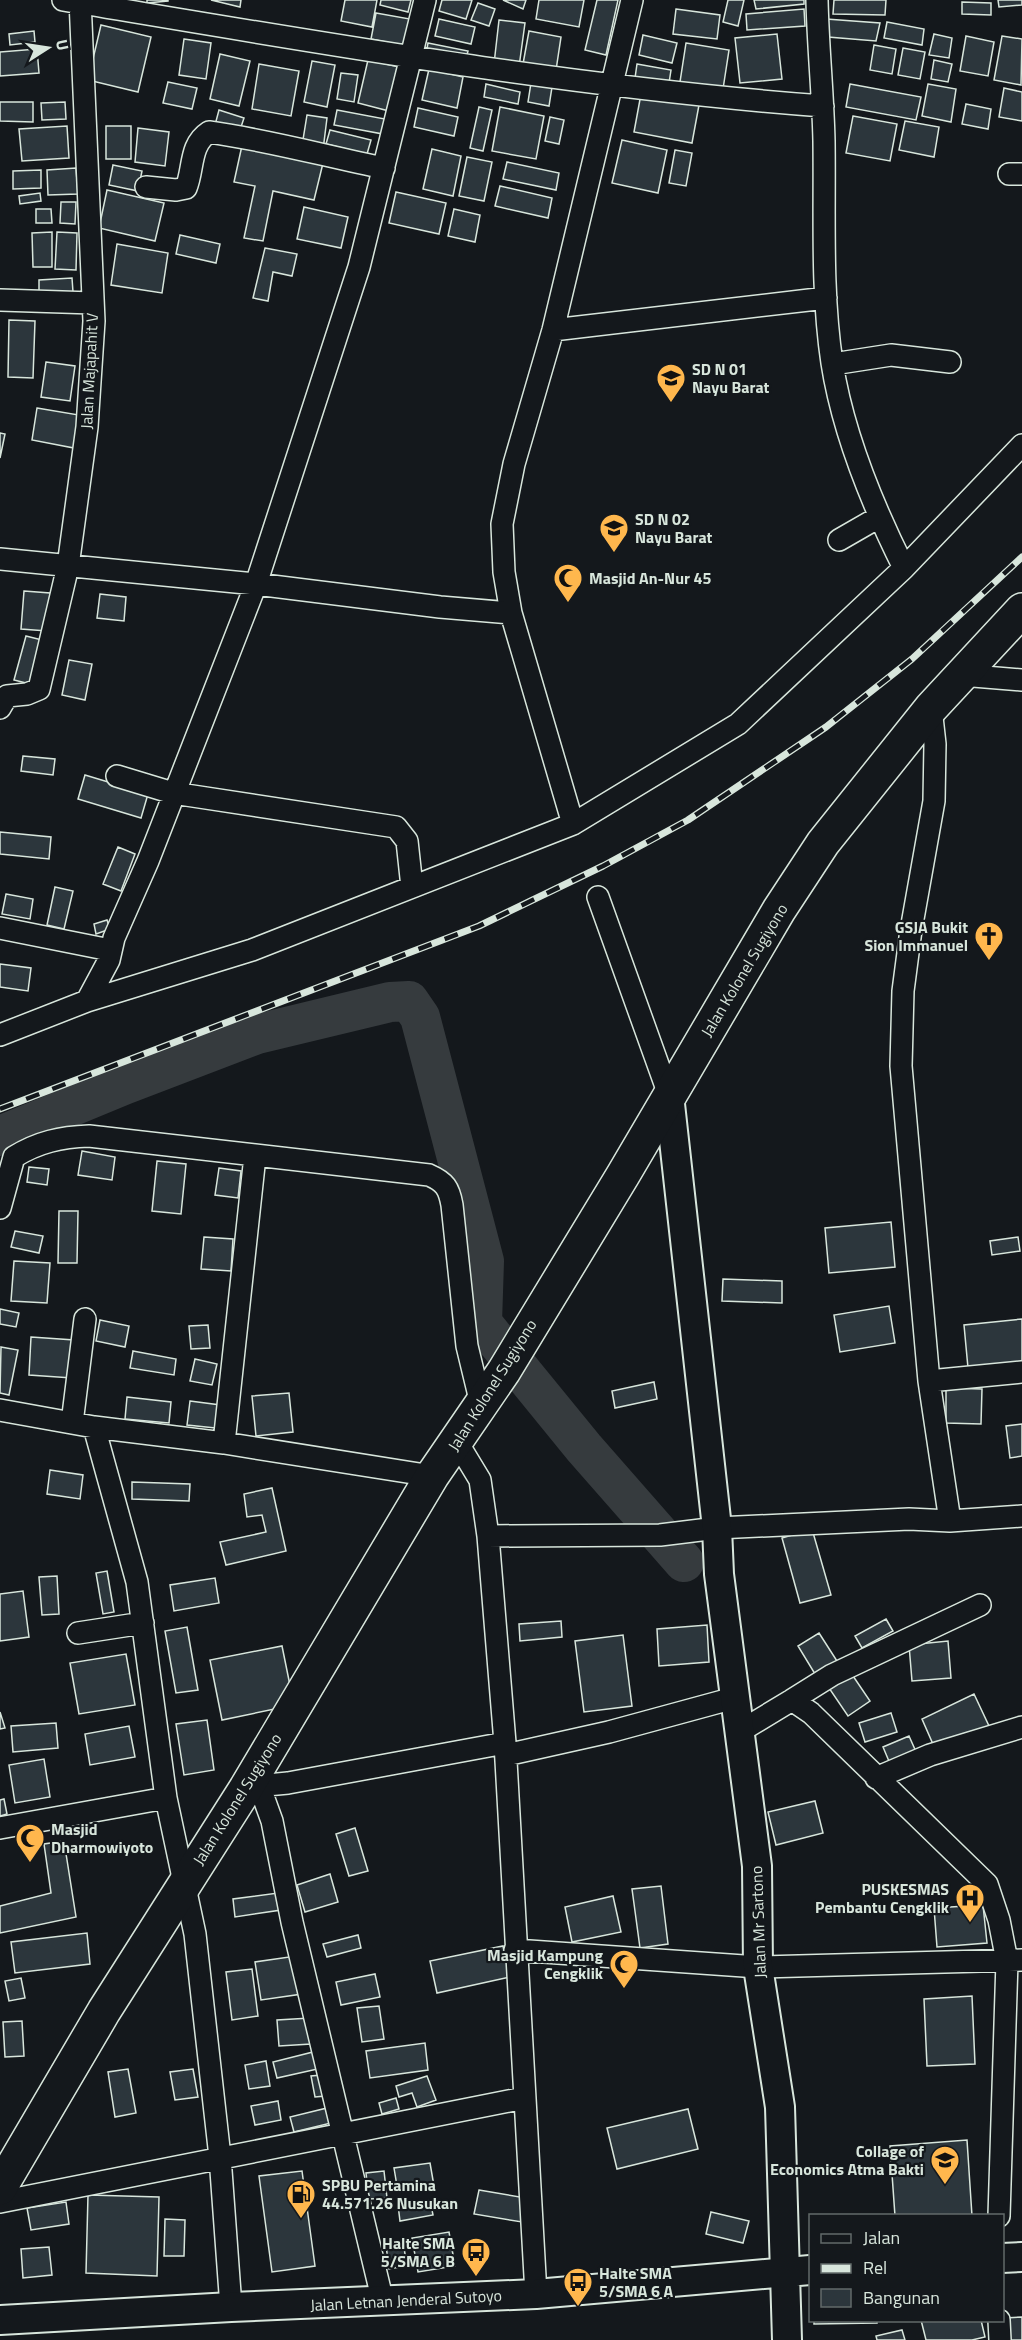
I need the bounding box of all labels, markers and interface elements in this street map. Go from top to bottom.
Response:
north arrow [18,18,78,78]
text: U [50,37,75,52]
street label: Jalan Majapahit V [74,312,104,430]
place label: SD N 01 Nayu Barat [692,357,770,399]
school or university icon: SD N 01 Nayu Barat [655,362,687,404]
place label: SD N 02 Nayu Barat [635,507,713,549]
school or university icon: SD N 02 Nayu Barat [598,512,630,554]
mosque icon: Masjid An-Nur 45 [552,562,584,604]
place label: Masjid An-Nur 45 [589,566,711,590]
street label: Jalan Kolonel Sugiyono [695,899,793,1041]
place label: GSJA Bukit Sion Immanuel [865,915,968,957]
church icon: GSJA Bukit Sion Immanuel [973,920,1005,962]
street label: Jalan Kolonel Sugiyono [442,1314,542,1456]
street label: Jalan Kolonel Sugiyono [187,1728,287,1870]
place label: Masjid Dharmowiyoto [51,1817,153,1859]
mosque icon: Masjid Dharmowiyoto [14,1822,46,1864]
street label: Jalan Mr Sartono [744,1865,772,1979]
place label: PUSKESMAS Pembantu Cengklik [815,1877,950,1919]
hospital icon: PUSKESMAS Pembantu Cengklik [954,1882,986,1924]
place label: Masjid Kampung Cengklik [487,1943,604,1985]
mosque icon: Masjid Kampung Cengklik [608,1948,640,1990]
place label: Collage of Economics Atma Bakti [770,2139,924,2181]
school or university icon: Collage of Economics Atma Bakti [929,2144,961,2186]
place label: SPBU Pertamina 44.571.26 Nusukan [322,2173,458,2215]
fuel station icon: SPBU Pertamina 44.571.26 Nusukan [285,2178,317,2220]
legend [809,2214,1004,2322]
text: Jalan [863,2224,900,2251]
place label: Halte SMA 5/SMA 6 B [381,2231,455,2273]
bus stop icon: Halte SMA 5/SMA 6 B [460,2236,492,2278]
text: Rel [863,2254,887,2281]
place label: Halte SMA 5/SMA 6 A [599,2261,673,2303]
bus stop icon: Halte SMA 5/SMA 6 A [562,2266,594,2308]
street label: Jalan Letnan Jenderal Sutoyo [309,2283,503,2317]
text: Bangunan [863,2284,940,2311]

